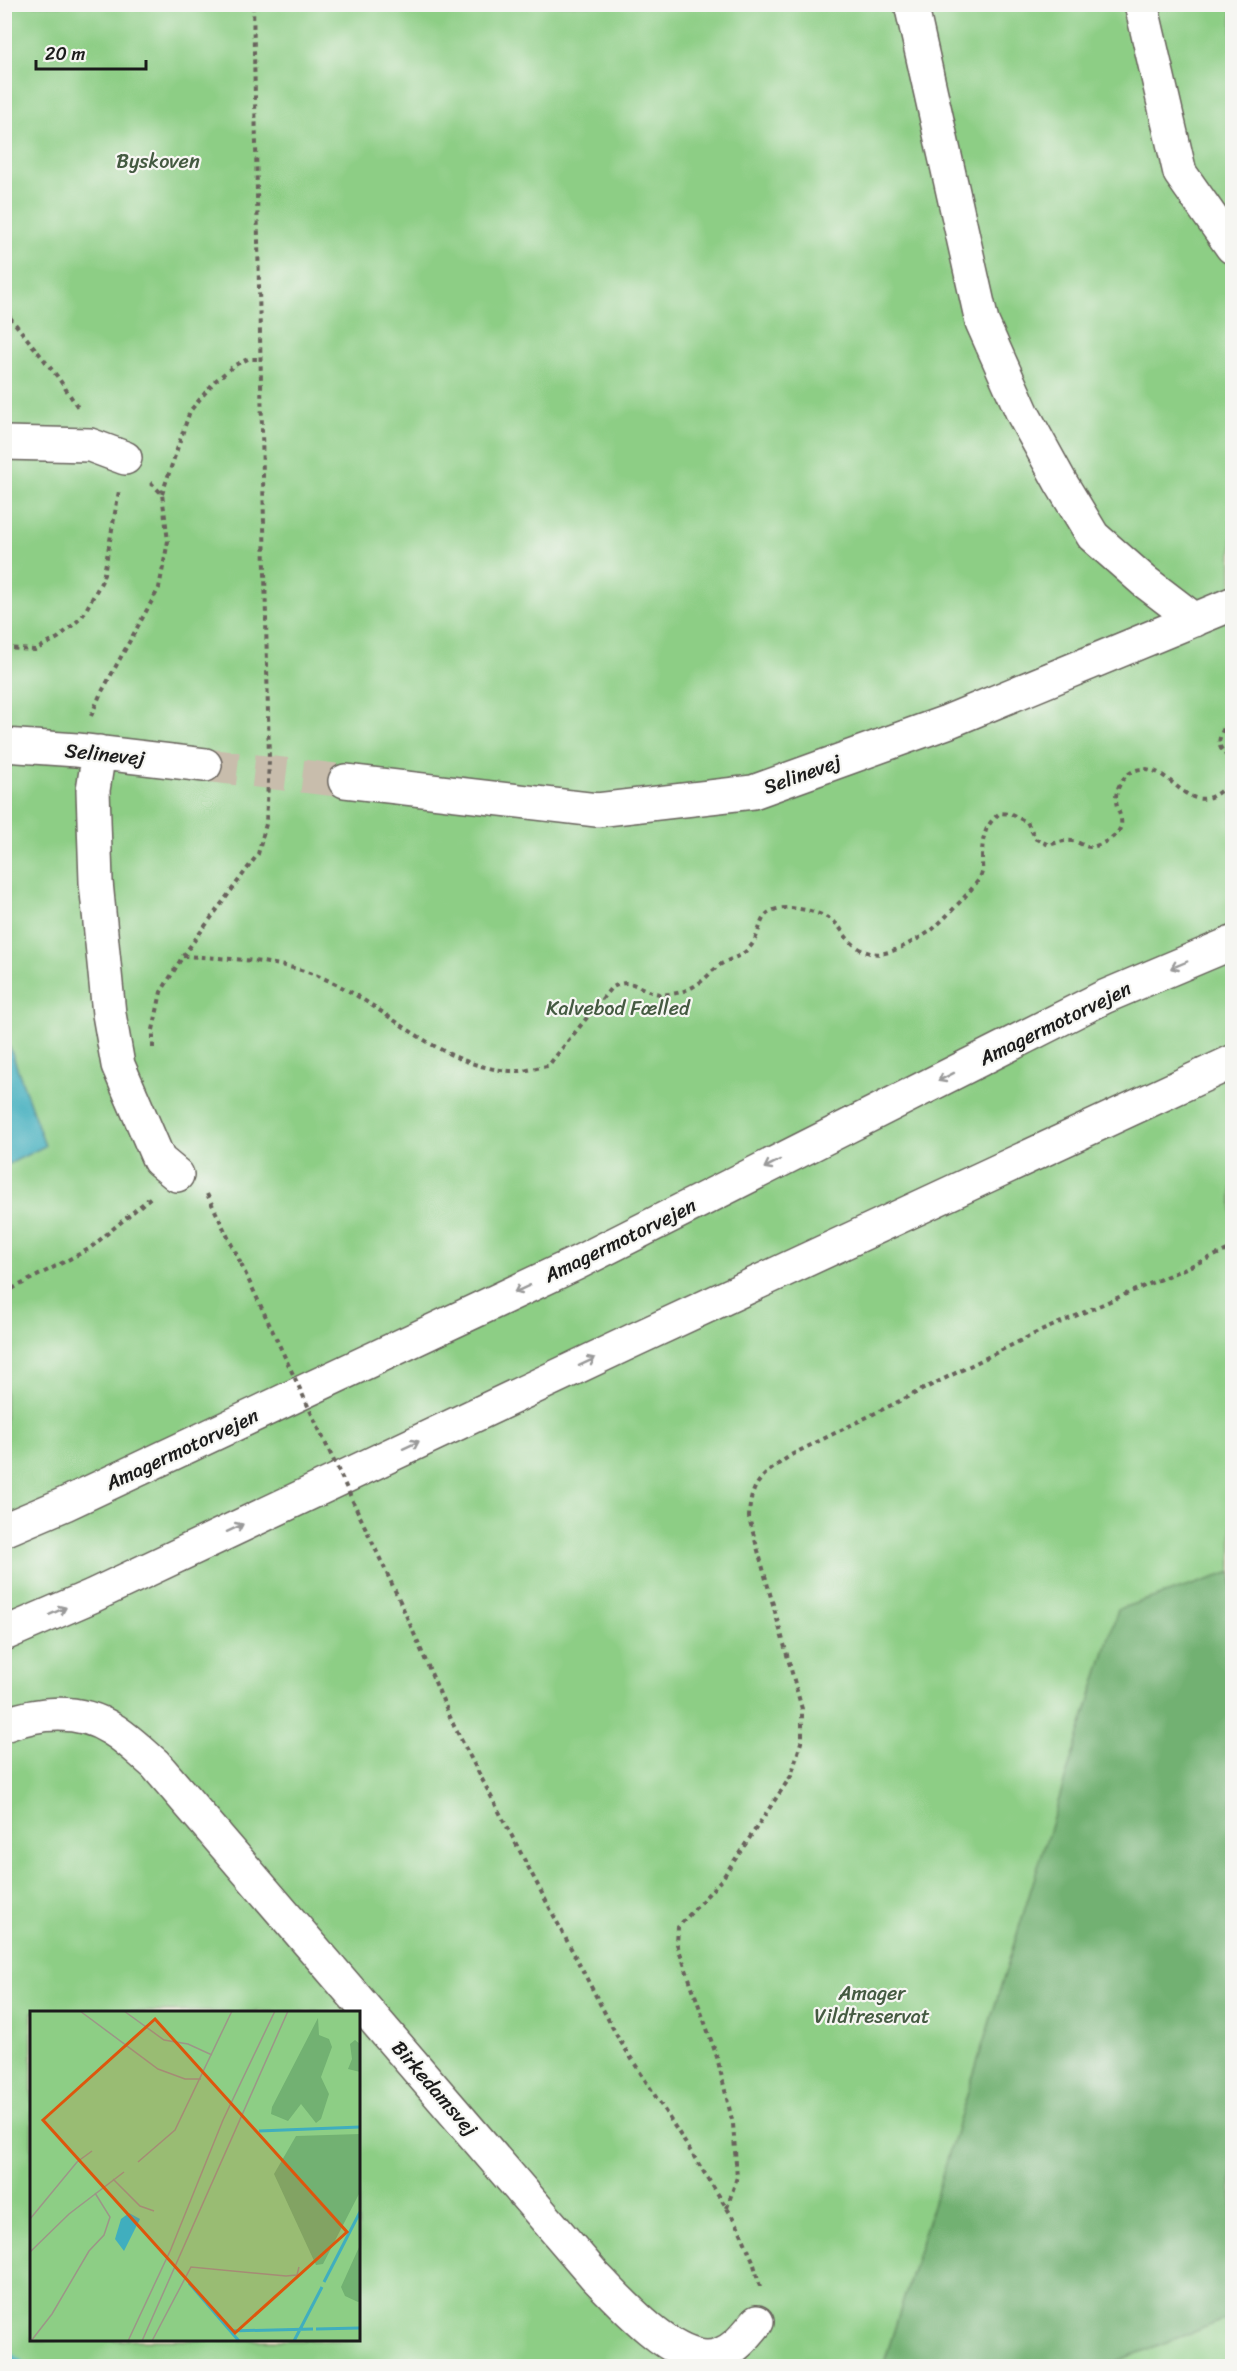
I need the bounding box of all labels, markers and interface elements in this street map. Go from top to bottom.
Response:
scale bar [36,33,146,71]
text: 20 m [45,38,85,70]
park label: Byskoven [116,144,200,179]
street label: Selinevej [63,733,147,776]
street label: Selinevej [758,744,846,805]
one-way arrow [1170,960,1188,971]
street label: Amagermotorvejen [972,971,1138,1076]
park label: Kalvebod Fælled [546,991,691,1026]
one-way arrow [937,1071,955,1083]
one-way arrow [763,1159,781,1171]
street label: Amagermotorvejen [537,1188,703,1293]
one-way arrow [514,1283,532,1295]
one-way arrow [578,1355,596,1367]
street label: Amagermotorvejen [99,1398,265,1501]
one-way arrow [402,1439,420,1451]
one-way arrow [225,1522,243,1534]
one-way arrow [48,1605,67,1616]
park label: Amager Vildtreservat [814,1976,930,2034]
inset map [30,2011,360,2341]
street label: Birkedamsvej [383,2032,487,2145]

